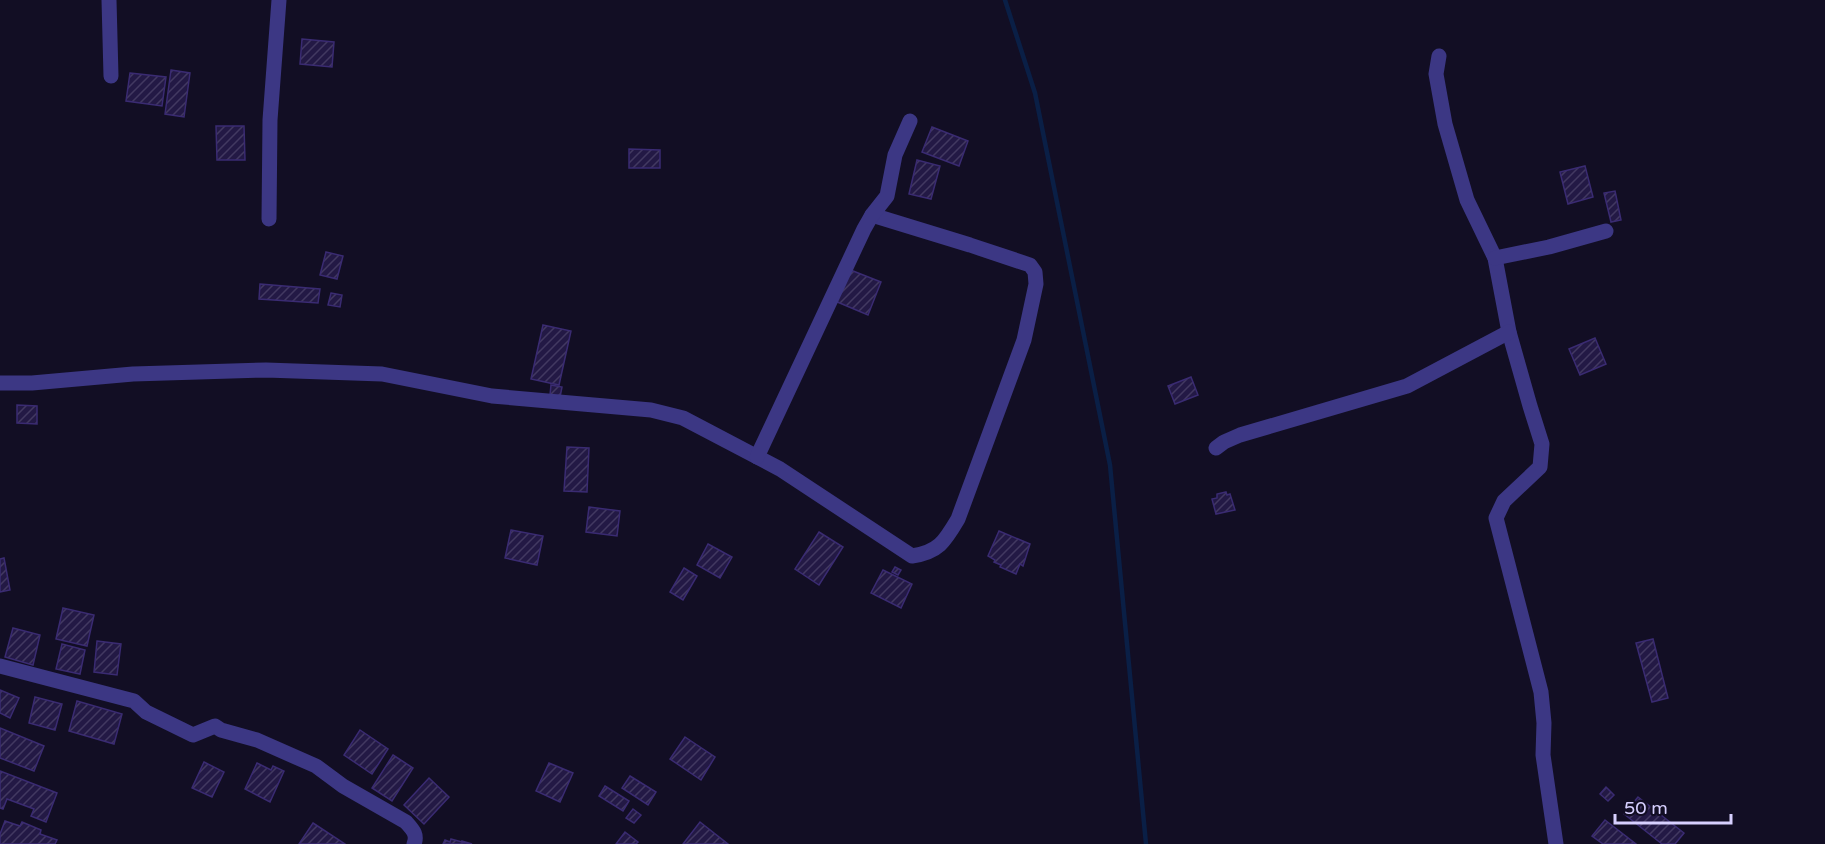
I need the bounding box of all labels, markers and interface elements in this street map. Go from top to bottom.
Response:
scale bar [1615,787,1730,825]
text: 50 m [1624,797,1668,819]

